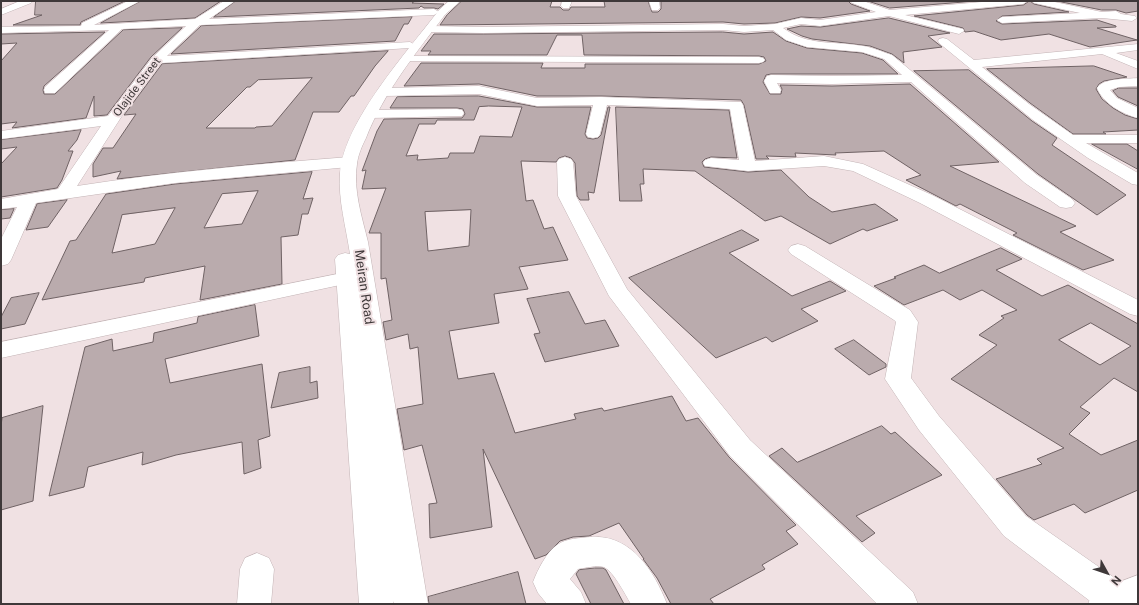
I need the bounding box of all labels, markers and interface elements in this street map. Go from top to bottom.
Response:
street label: Olajide Street [110,55,164,119]
street label: Meiran Road [351,248,377,326]
north arrow [1087,553,1127,593]
text: N [1109,574,1124,588]

